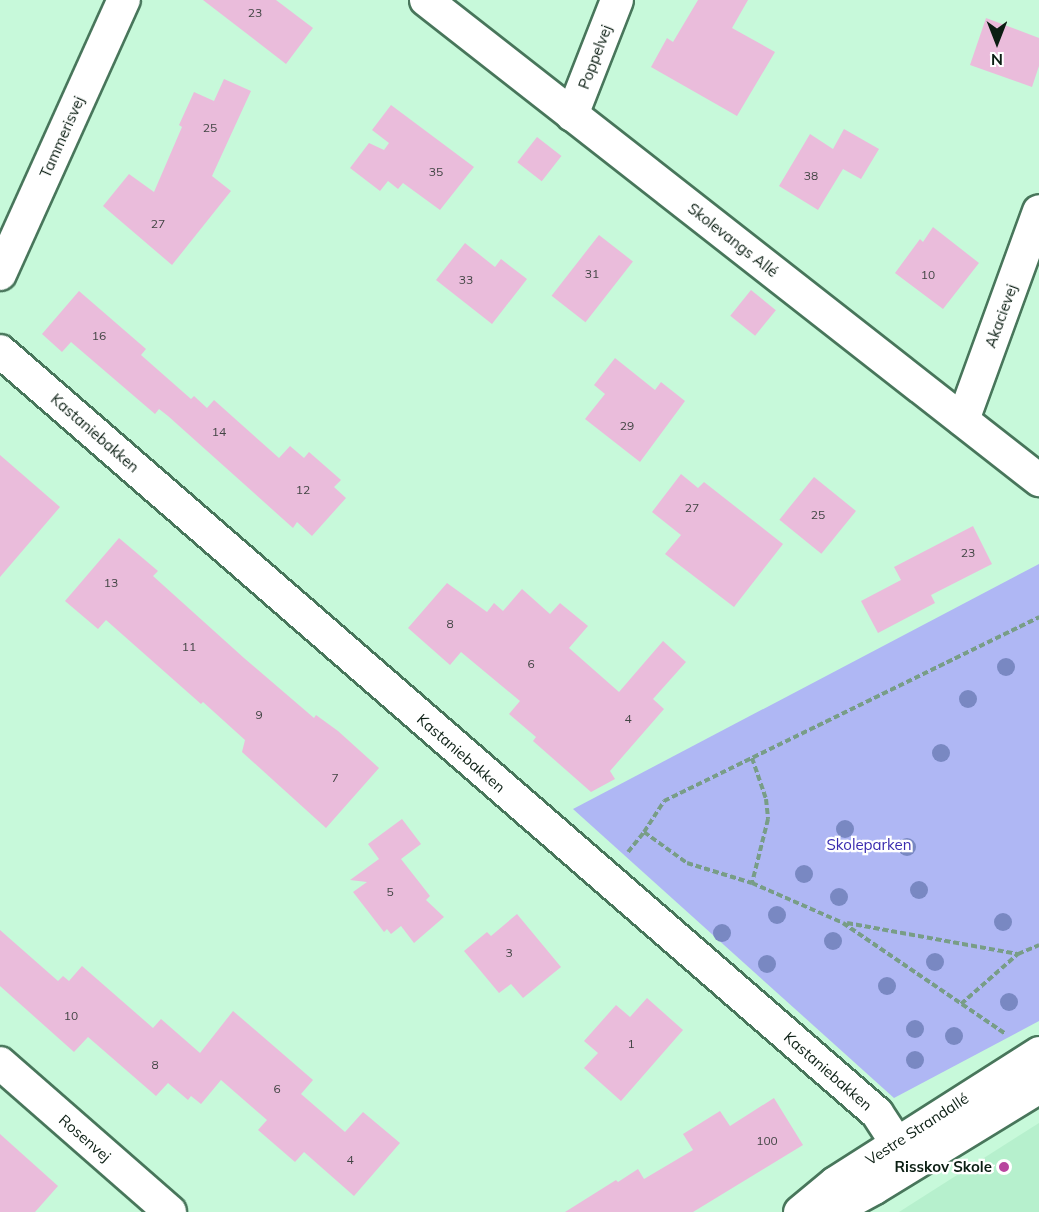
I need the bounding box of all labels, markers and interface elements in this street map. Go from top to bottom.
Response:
house number: 23 [248,6,262,20]
north arrow [967,12,1027,72]
street label: Poppelvej [575,22,615,92]
text: N [991,50,1003,70]
street label: Tammerisvej [36,93,88,181]
house number: 25 [203,121,217,135]
house number: 35 [429,165,443,179]
house number: 38 [804,169,818,183]
street label: Skolevangs Allé [684,199,782,281]
house number: 27 [151,217,165,231]
house number: 31 [585,267,599,281]
house number: 10 [921,268,935,282]
house number: 33 [459,273,473,287]
street label: Akacievej [981,282,1021,350]
house number: 16 [92,329,106,343]
street label: Kastaniebakken [47,390,143,476]
house number: 29 [620,419,634,433]
house number: 14 [212,425,226,439]
house number: 12 [296,483,310,497]
house number: 27 [685,501,699,515]
house number: 25 [811,508,825,522]
house number: 23 [961,546,975,560]
house number: 13 [104,576,118,590]
house number: 8 [446,617,454,631]
house number: 11 [182,640,196,654]
house number: 6 [527,657,535,671]
house number: 9 [255,708,263,722]
street label: Kastaniebakken [413,710,509,796]
house number: 4 [624,712,632,726]
house number: 7 [331,771,339,785]
park label: Skoleparken [826,836,912,854]
house number: 5 [386,885,394,899]
house number: 3 [505,946,513,960]
house number: 10 [64,1009,78,1023]
street label: Kastaniebakken [780,1028,876,1114]
house number: 1 [627,1037,635,1051]
house number: 8 [151,1058,159,1072]
house number: 6 [273,1082,281,1096]
street label: Vestre Strandallé [862,1089,972,1169]
street label: Rosenvej [55,1111,115,1165]
house number: 100 [756,1134,778,1148]
house number: 4 [346,1153,354,1167]
place label: Risskov Skole [895,1158,992,1176]
marker: Risskov Skole [997,1160,1011,1174]

